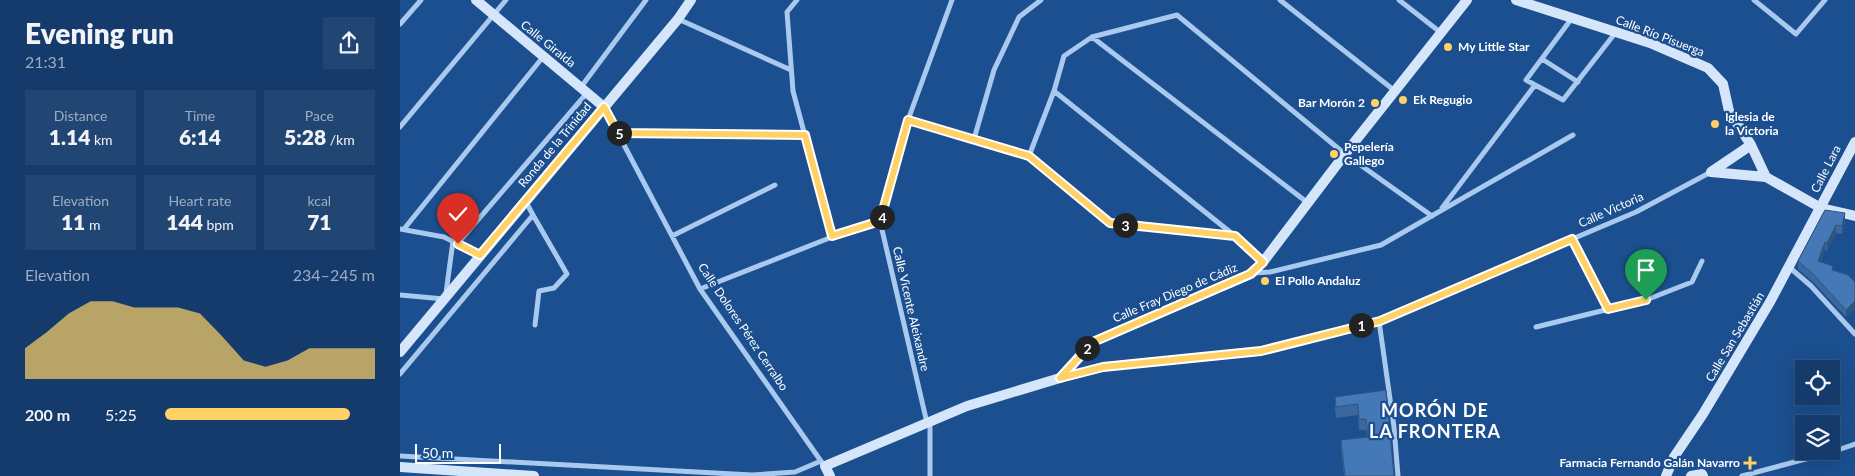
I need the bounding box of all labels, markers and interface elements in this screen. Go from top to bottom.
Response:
street label: Calle Río Pisuerga [1614,12,1707,59]
text: Evening run [25,16,174,50]
button: share [323,17,375,69]
street label: Calle Giralda [518,17,579,70]
place label: My Little Star [1458,39,1530,54]
marker: My Little Star [1442,41,1454,53]
text: 21:31 [25,52,66,71]
place label: Ek Regugio [1413,92,1472,107]
marker: Ek Regugio [1397,94,1409,106]
place label: Bar Morón 2 [1298,95,1365,110]
marker: Bar Morón 2 [1369,97,1381,109]
street label: Ronda de la Trinidad [515,99,594,190]
text: Distance [54,107,108,124]
text: Time [185,107,215,124]
text: Pace [305,107,334,124]
place label: Iglesia de la Victoria [1725,109,1779,138]
marker: Iglesia de la Victoria [1709,118,1721,130]
pin: 5 [606,120,632,146]
text: 1.14 [49,124,90,149]
text: 6:14 [179,124,221,149]
text: 5:28 [284,124,326,149]
text: 5 [615,125,624,142]
text: km [90,131,113,148]
text: /km [326,131,355,148]
place label: Pepelería Gallego [1344,139,1394,168]
street label: Calle Lara [1807,142,1844,195]
marker: Pepelería Gallego [1328,148,1340,160]
street label: Calle Victoria [1576,189,1646,231]
text: Elevation [52,192,109,209]
text: Heart rate [169,192,231,209]
text: kcal [307,192,331,209]
pin [437,193,479,244]
icon: check [444,200,472,228]
pin: 4 [870,204,894,230]
text: 11 [61,209,85,234]
text: 144 [166,209,203,234]
text: 71 [307,209,332,234]
text: 4 [878,209,887,226]
pin: 3 [1112,212,1138,238]
text: m [85,216,100,233]
text: bpm [203,216,234,233]
text: 3 [1121,217,1130,234]
street label: Calle Vicente Aleixandre [890,245,933,373]
pin [1625,249,1667,300]
icon: arrive [1632,256,1660,284]
street label: Calle Fray Diego de Cádiz [1110,259,1240,326]
street label: Calle Dolores Pérez Cerralbo [695,260,792,394]
text: Elevation [25,265,90,284]
text: 234–245 m [293,265,375,284]
place label: El Pollo Andaluz [1275,273,1361,288]
marker: El Pollo Andaluz [1259,275,1271,287]
street label: Calle San Sebastián [1702,289,1767,384]
pin: 1 [1348,312,1374,338]
text: 1 [1357,317,1366,334]
pin: 2 [1074,336,1100,360]
text: 2 [1083,340,1092,357]
map controls [1795,360,1840,460]
button: locate [1795,360,1840,405]
district label: MORÓN DE LA FRONTERA [1369,399,1501,442]
text: 200 m [25,405,70,424]
text: 5:25 [105,405,137,424]
button: layers [1795,415,1840,460]
scale bar [415,441,501,464]
text: 50 m [422,444,453,461]
place label: Farmacia Fernando Galán Navarro [1560,455,1740,470]
marker: Farmacia Fernando Galán Navarro [1744,457,1756,469]

